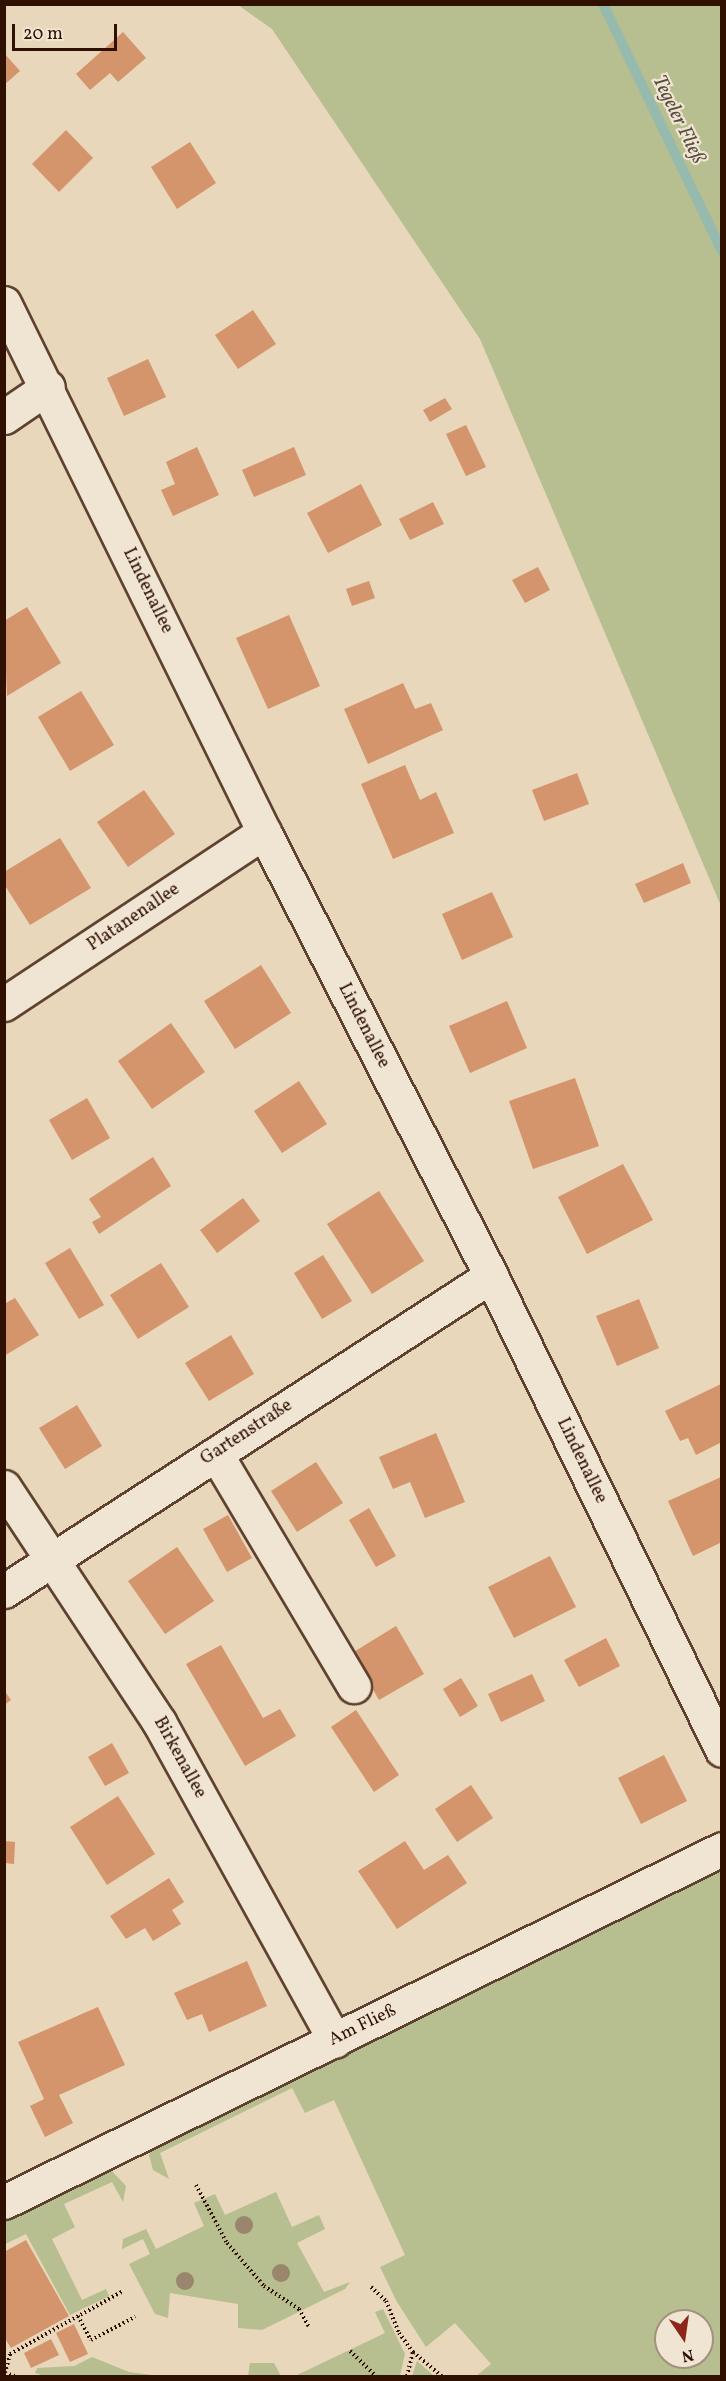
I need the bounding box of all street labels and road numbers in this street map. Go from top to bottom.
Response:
street label: Lindenallee [117,545,177,637]
street label: Platanenallee [84,879,184,957]
street label: Lindenallee [332,980,394,1072]
street label: Gartenstraße [197,1395,297,1471]
street label: Lindenallee [551,1415,611,1507]
street label: Birkenallee [148,1714,210,1802]
street label: Am Fließ [326,2000,400,2052]

